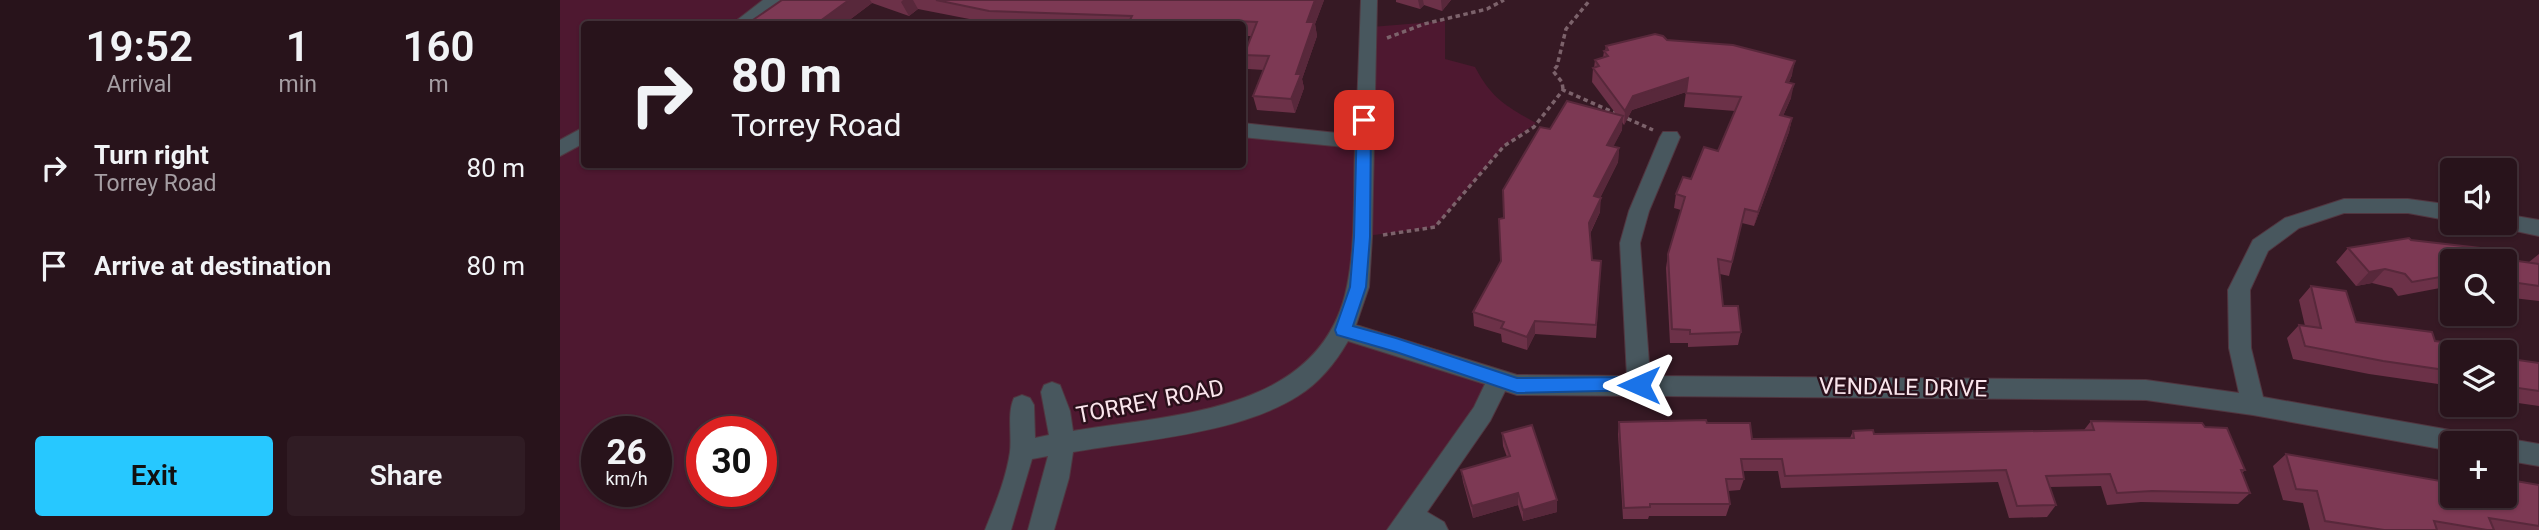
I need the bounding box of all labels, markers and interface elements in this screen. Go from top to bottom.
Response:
text: 19:52 [86,22,193,71]
text: 1 [286,22,310,71]
text: 160 [402,22,474,71]
text: 80 m [731,47,842,104]
icon: right [616,49,707,140]
text: Arrival [107,71,172,98]
text: min [278,71,317,98]
text: m [428,71,449,98]
pin [1334,90,1394,150]
icon: arrive [1345,101,1383,139]
text: Torrey Road [731,106,901,144]
text: Turn right [94,140,209,170]
icon: right [35,149,73,187]
text: 80 m [467,153,525,183]
map controls [2440,158,2517,508]
button: sound [2440,158,2517,235]
text: Torrey Road [94,170,217,197]
icon: arrive [35,247,73,285]
button: search [2440,249,2517,326]
text: Arrive at destination [94,251,331,281]
text: 80 m [467,251,525,281]
button: layers [2440,340,2517,417]
position arrow [1602,348,1676,422]
street label: VENDALE DRIVE [1819,373,1987,402]
street label: TORREY ROAD [1074,374,1226,429]
speed limit sign: 30 [686,416,777,507]
button: + [2440,431,2517,508]
text: 26 [606,432,647,473]
button: Exit [35,436,273,516]
button: Share [287,436,525,516]
text: km/h [605,468,648,489]

